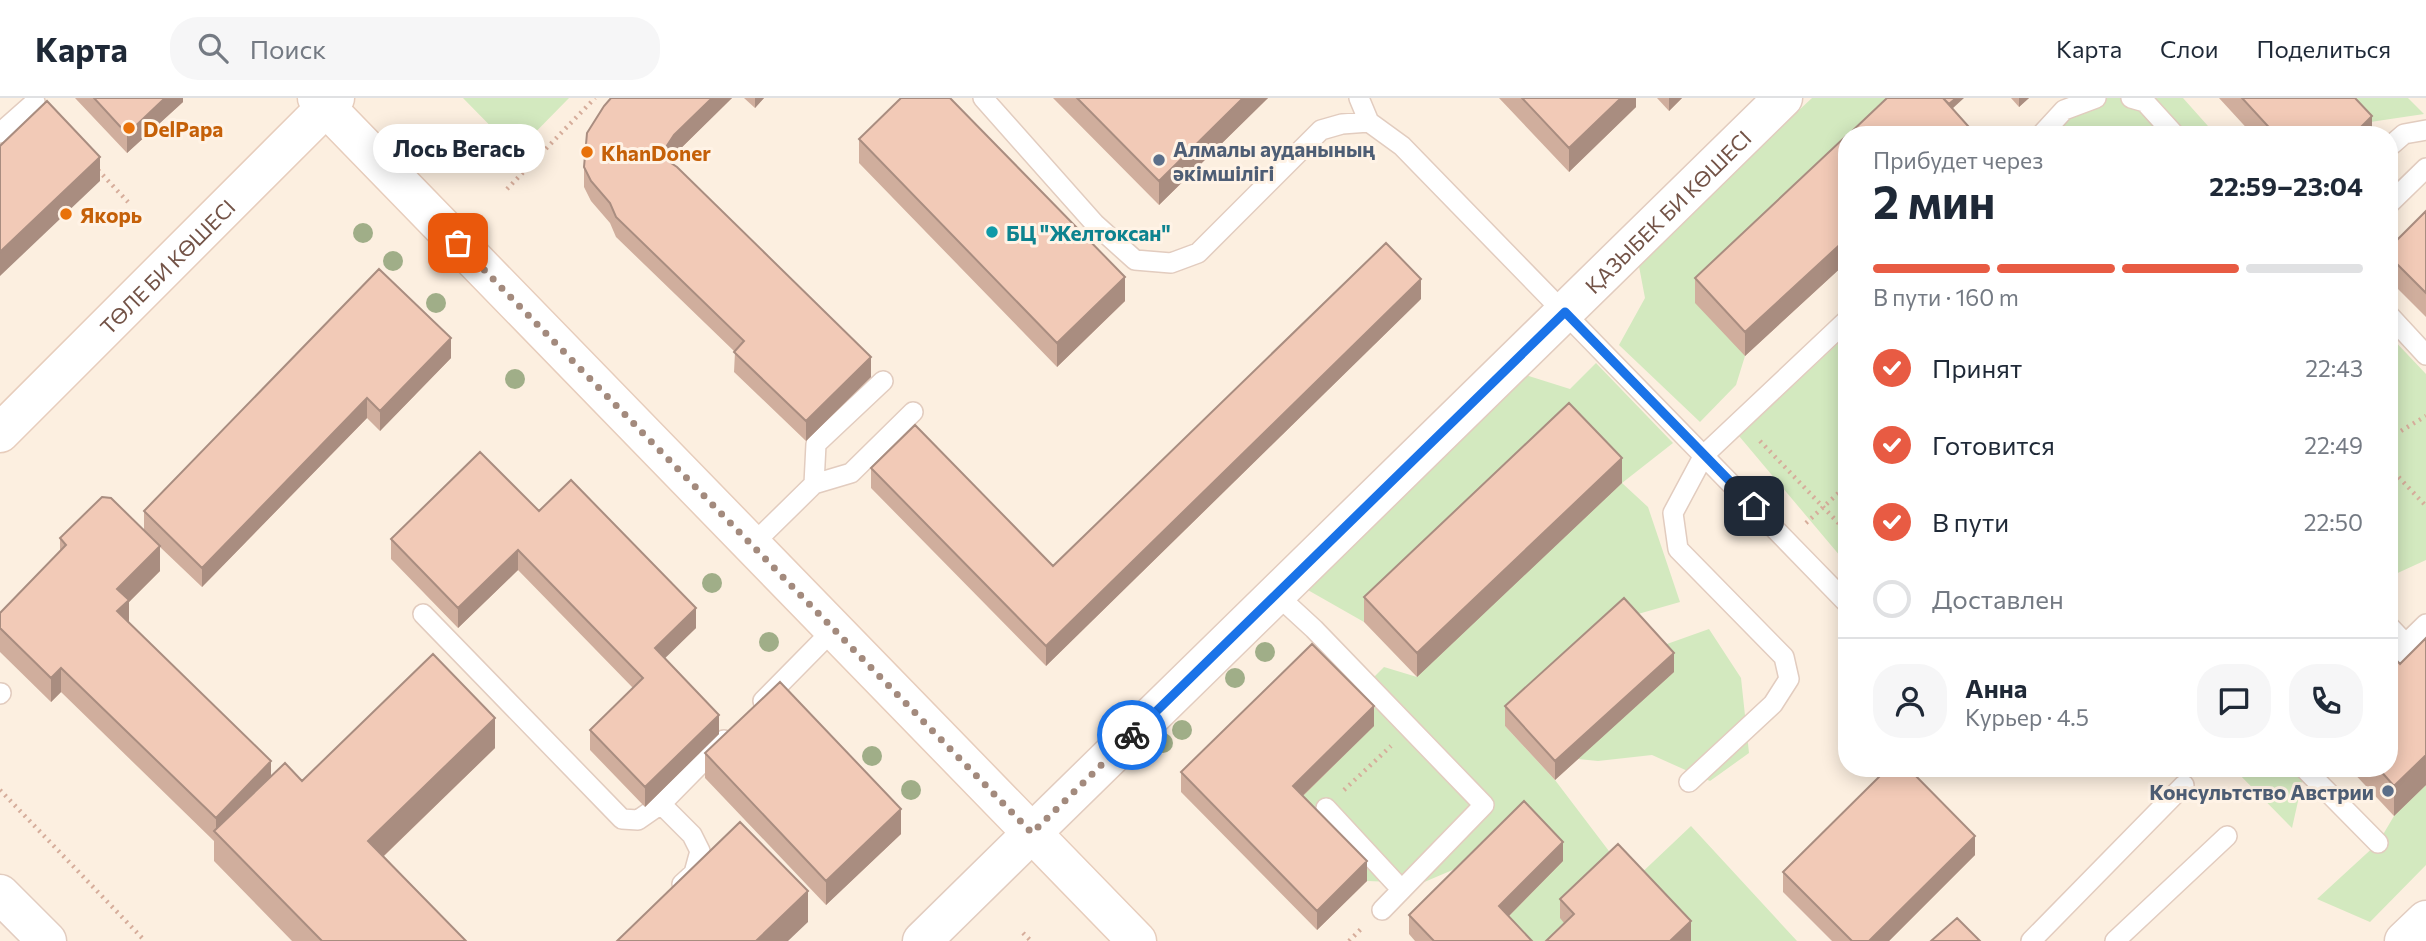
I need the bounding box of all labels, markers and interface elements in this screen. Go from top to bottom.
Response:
search box [170,17,660,80]
text: Карта [35,28,128,69]
icon: search [194,29,232,67]
text: Поиск [250,33,326,64]
text: Карта [2056,34,2122,63]
text: Слои [2160,34,2218,63]
text: Поделиться [2256,34,2391,63]
place label: DelPapa [143,116,223,141]
marker: DelPapa [121,120,137,136]
callout: Лось Вегась [372,124,544,173]
street label: ҚАЗЫБЕК БИ КӨШЕСІ [1579,125,1756,298]
text: Лось Вегась [393,134,525,162]
place label: Алмалы ауданының әкімшілігі [1173,136,1375,185]
place label: KhanDoner [601,140,711,165]
marker: KhanDoner [579,144,595,160]
text: Прибудет через [1873,146,2043,174]
marker: Алмалы ауданының әкімшілігі [1151,152,1167,168]
text: 22:59–23:04 [2209,170,2363,201]
text: 2 мин [1873,172,1995,228]
street label: ТӨЛЕ БИ КӨШЕСІ [94,194,239,339]
place label: Якорь [80,202,142,227]
marker: Якорь [58,206,74,222]
pin [428,213,488,273]
place label: БЦ "Желтоксан" [1006,220,1171,245]
icon: bag [439,224,477,262]
marker: БЦ "Желтоксан" [984,224,1000,240]
text: В пути · 160 m [1873,283,2019,311]
icon: check [1873,349,1911,387]
text: Принят [1932,352,2022,383]
text: 22:43 [2305,354,2363,382]
icon: check [1873,426,1911,464]
text: Готовится [1932,429,2055,460]
text: 22:49 [2304,431,2363,459]
pin [1724,476,1784,536]
icon: home [1735,487,1773,525]
icon: check [1873,503,1911,541]
text: В пути [1932,506,2009,537]
text: 22:50 [2304,508,2363,536]
text: Доставлен [1932,583,2064,614]
button: person [1873,664,1947,738]
button: chat [2197,664,2271,738]
button: phone [2289,664,2363,738]
text: Анна [1965,672,2027,703]
courier [1097,700,1167,770]
text: Курьер · 4.5 [1965,703,2089,731]
icon: bike [1113,716,1151,754]
place label: Консультство Австрии [2149,779,2374,804]
marker: Консультство Австрии [2380,783,2396,799]

